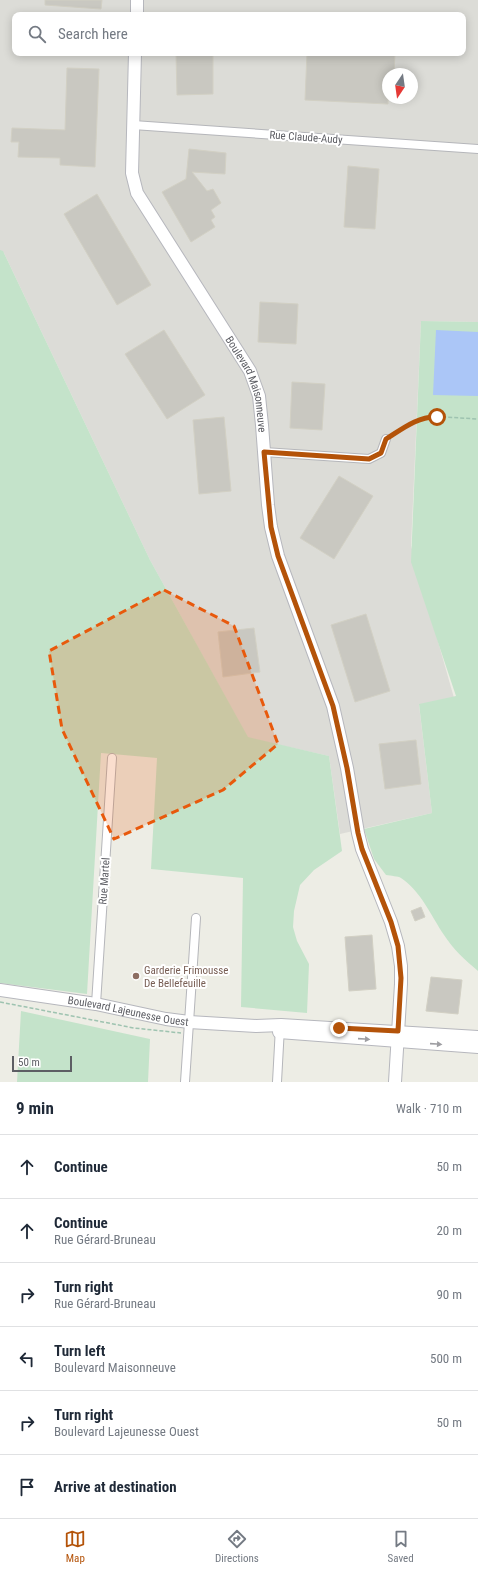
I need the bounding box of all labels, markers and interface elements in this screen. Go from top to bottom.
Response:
search box [12,12,466,56]
icon: search [26,23,48,45]
text: Search here [58,25,128,43]
north arrow [382,68,418,104]
street label: Rue Claude-Audy [269,128,343,147]
street label: Boulevard Maisonneuve [223,334,269,433]
route start [428,408,446,426]
street label: Rue Martel [96,857,113,905]
place label: Garderie Frimousse De Bellefeuille [144,964,229,990]
marker: Garderie Frimousse De Bellefeuille [131,971,141,981]
street label: Boulevard Lajeunesse Ouest [67,994,189,1029]
route end [330,1019,348,1037]
one-way arrow [358,1036,370,1043]
one-way arrow [430,1041,442,1048]
scale bar [12,1054,72,1073]
text: 50 m [18,1056,40,1069]
text: 9 min [16,1098,54,1118]
text: Walk · 710 m [396,1101,462,1116]
icon: ahead [16,1156,38,1178]
text: Continue [54,1158,108,1176]
text: 50 m [436,1159,462,1174]
text: Continue [54,1214,108,1232]
icon: ahead [16,1220,38,1242]
text: 20 m [436,1223,462,1238]
text: Rue Gérard-Bruneau [54,1232,156,1247]
text: Turn right [54,1278,113,1296]
icon: right [16,1284,38,1306]
text: 90 m [436,1287,462,1302]
text: Rue Gérard-Bruneau [54,1296,156,1311]
text: Turn left [54,1342,105,1360]
icon: left [16,1348,38,1370]
text: 500 m [430,1351,462,1366]
text: Boulevard Maisonneuve [54,1360,176,1375]
text: Turn right [54,1406,113,1424]
icon: right [16,1412,38,1434]
text: 50 m [436,1415,462,1430]
text: Boulevard Lajeunesse Ouest [54,1424,199,1439]
icon: arrive [16,1476,38,1498]
text: Arrive at destination [54,1478,177,1496]
tab: Map [64,1528,86,1565]
tab: Directions [215,1528,259,1565]
tab: Saved [388,1528,414,1565]

